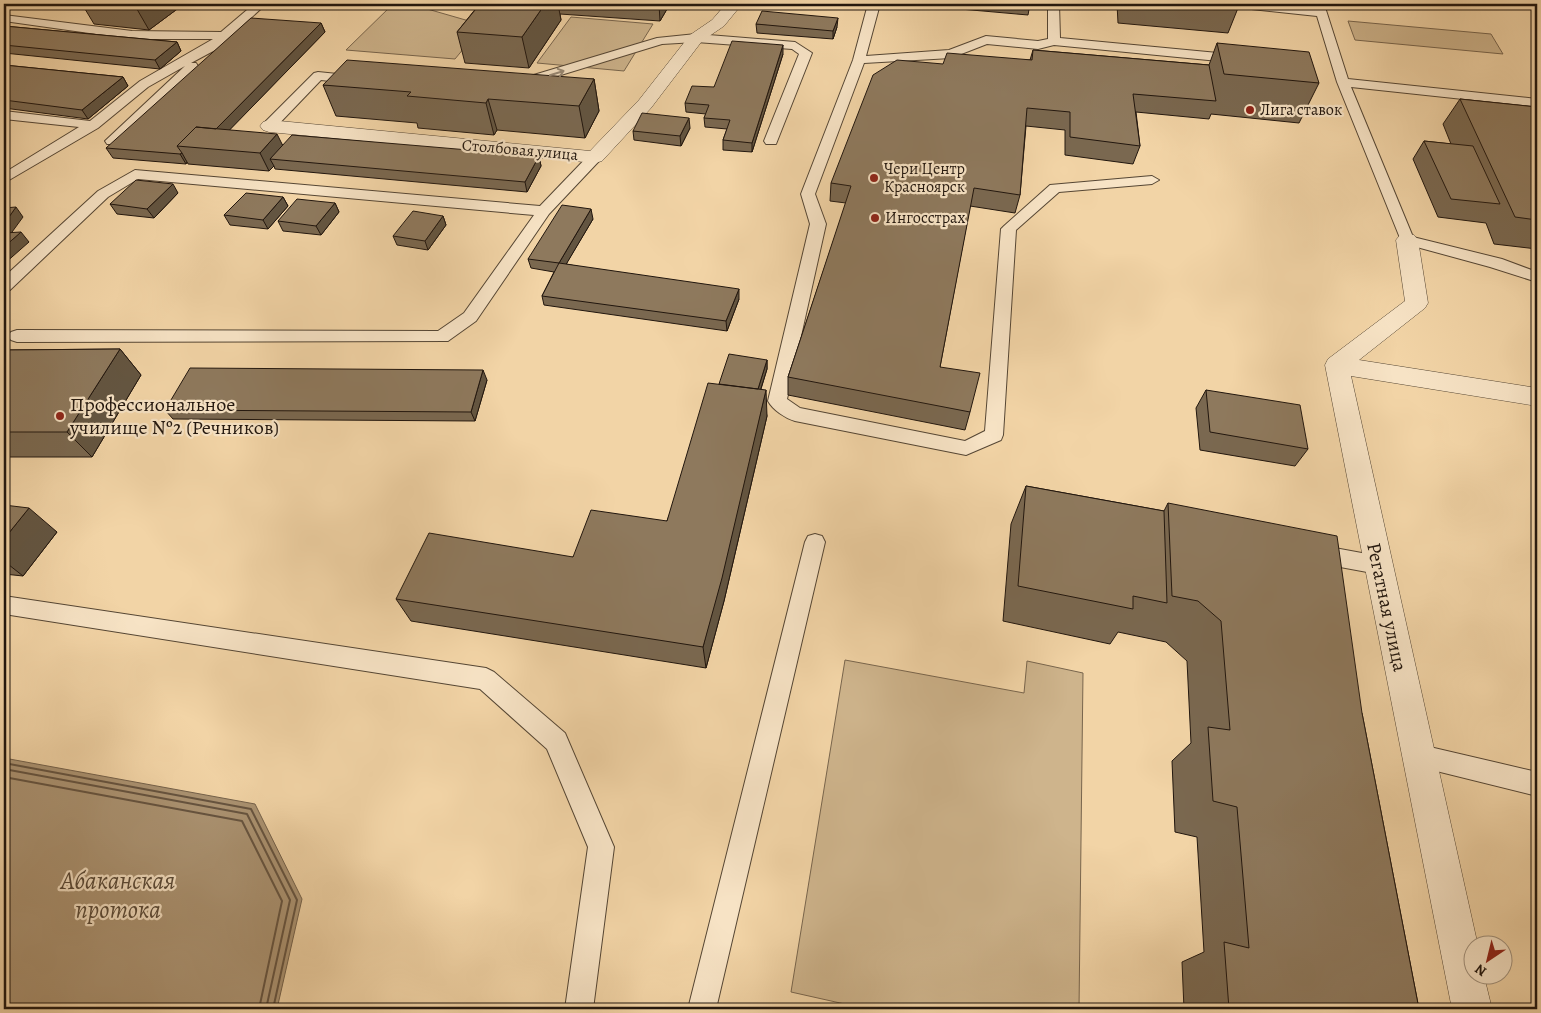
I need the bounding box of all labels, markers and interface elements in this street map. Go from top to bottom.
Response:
one-way arrow [548,67,564,77]
place label: Лига ставок [1260,99,1342,121]
marker: Лига ставок [1244,104,1256,116]
street label: Столбовая улица [461,134,580,166]
place label: Чери Центр Красноярск [884,158,965,198]
marker: Чери Центр Красноярск [868,172,880,184]
place label: Ингосстрах [885,207,965,229]
marker: Ингосстрах [869,212,881,224]
place label: Профессиональное училище Nº2 (Речников) [69,391,279,441]
marker: Профессиональное училище Nº2 (Речников) [54,410,66,422]
street label: Регатная улица [1360,540,1414,675]
water label: Абаканская протока [59,864,175,927]
north arrow [1464,936,1514,986]
text: N [1471,960,1490,981]

